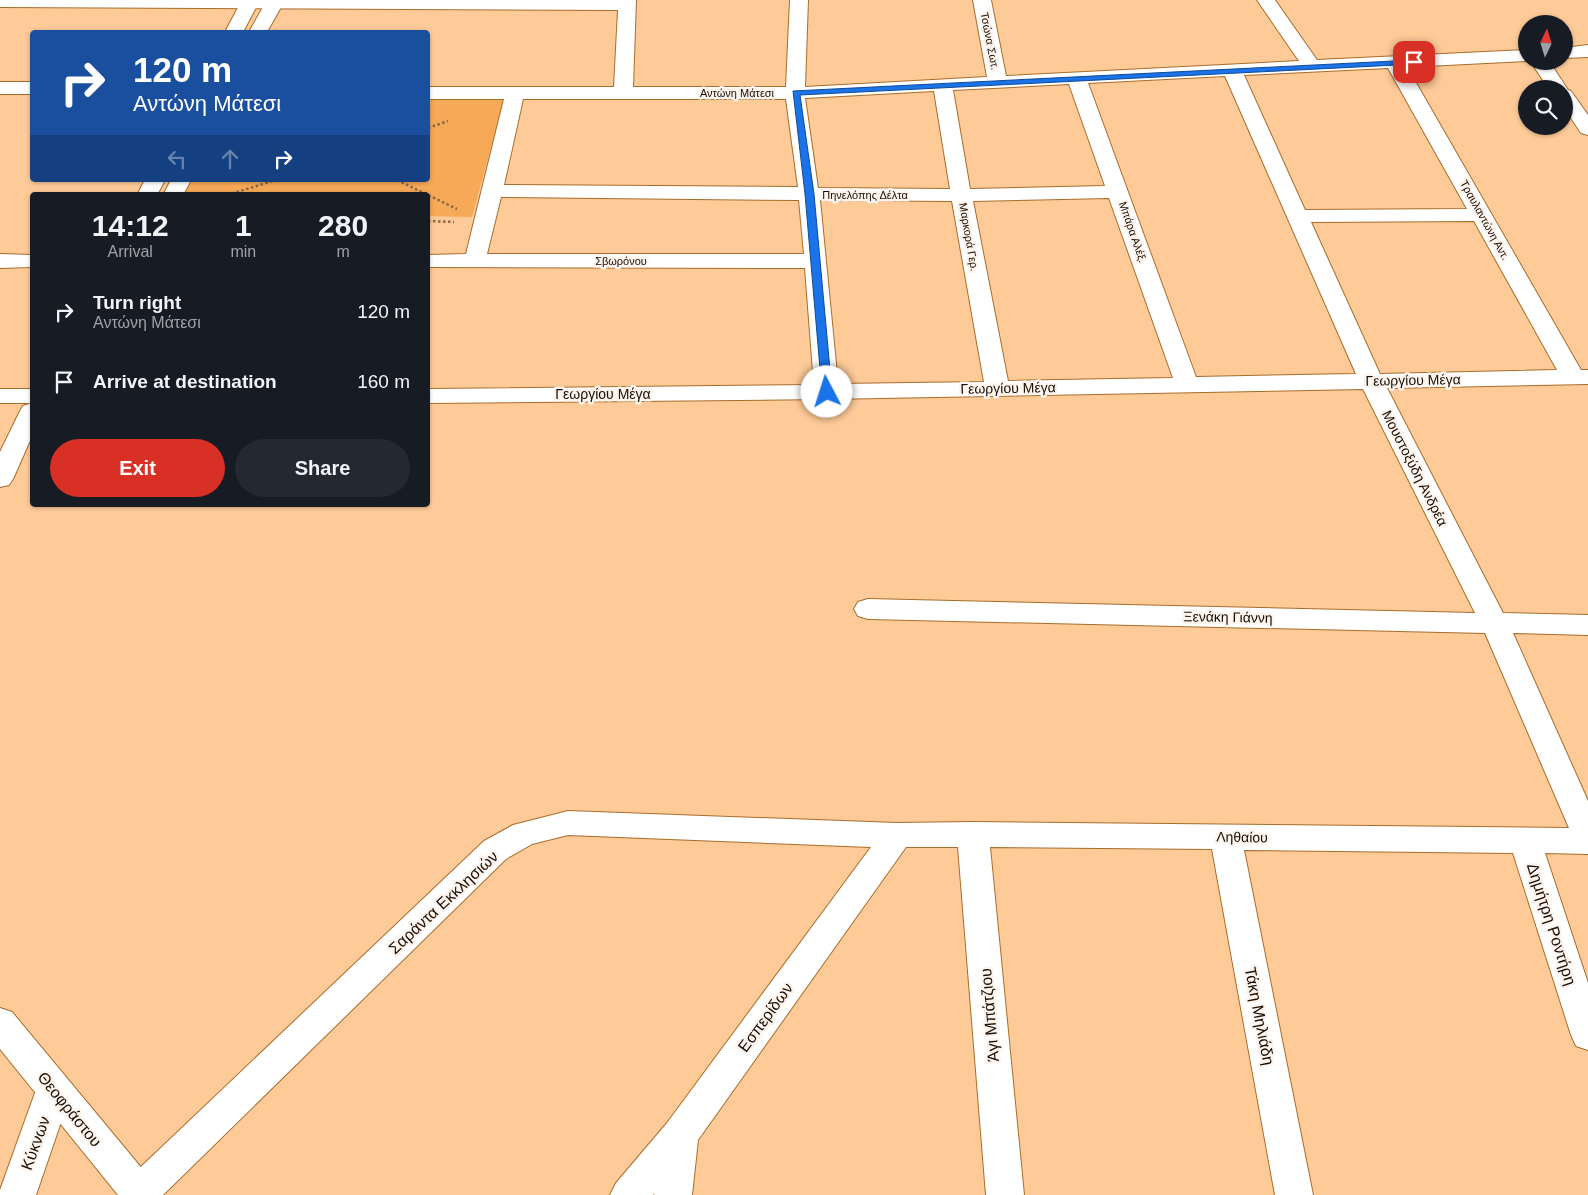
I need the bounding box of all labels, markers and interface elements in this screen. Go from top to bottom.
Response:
street label: Τσώνα Σωτ. [979,11,1001,71]
north arrow [1518,15,1572,70]
map controls [1518,15,1573,135]
pin [1393,41,1435,83]
icon: arrive [1400,48,1428,76]
icon: right [50,50,115,115]
text: 120 m [133,50,232,89]
button: search [1518,80,1573,135]
street label: Αντώνη Μάτεσι [700,87,775,99]
text: Αντώνη Μάτεσι [133,91,281,116]
icon: left [163,145,191,173]
icon: ahead [216,145,244,173]
icon: right [269,145,297,173]
street label: Τραυλαντώνη Αντ. [1458,178,1512,262]
street label: Πηνελόπης Δέλτα [822,189,908,201]
street label: Μπάρα Αλέξ. [1117,200,1149,264]
street label: Μαρκορά Γερ. [957,202,981,272]
text: 14:12 [92,209,169,242]
text: 1 [235,209,252,242]
text: 280 [318,209,368,242]
text: Arrival [108,243,153,260]
text: min [230,243,256,260]
text: m [336,243,350,260]
street label: Σβωρόνου [595,255,647,267]
text: Turn right [93,292,181,313]
icon: right [50,298,78,326]
text: 120 m [357,301,410,322]
text: Αντώνη Μάτεσι [93,314,201,331]
position arrow [800,365,852,417]
icon: arrive [50,368,78,396]
text: Arrive at destination [93,371,277,392]
text: 160 m [357,371,410,392]
street label: Γεωργίου Μέγα [1365,371,1461,389]
street label: Γεωργίου Μέγα [960,379,1056,397]
street label: Γεωργίου Μέγα [555,386,651,402]
street label: Μουστοξύδη Ανδρέα [1379,407,1451,529]
button: Exit [50,439,225,497]
button: Share [235,439,410,497]
street label: Ξενάκη Γιάννη [1183,608,1273,626]
street label: Ληθαίου [1216,829,1268,845]
street label: Σαράντα Εκκλησιών [385,847,501,957]
street label: Δημήτρη Ροντήρη [1524,861,1579,987]
street label: Τάκη Μηλιάδη [1242,966,1277,1067]
street label: Άγι Μπάτζιου [977,967,1003,1062]
street label: Εσπερίδων [735,980,796,1055]
street label: Θεοφράστου [34,1069,105,1150]
street label: Κύκνων [18,1114,53,1172]

